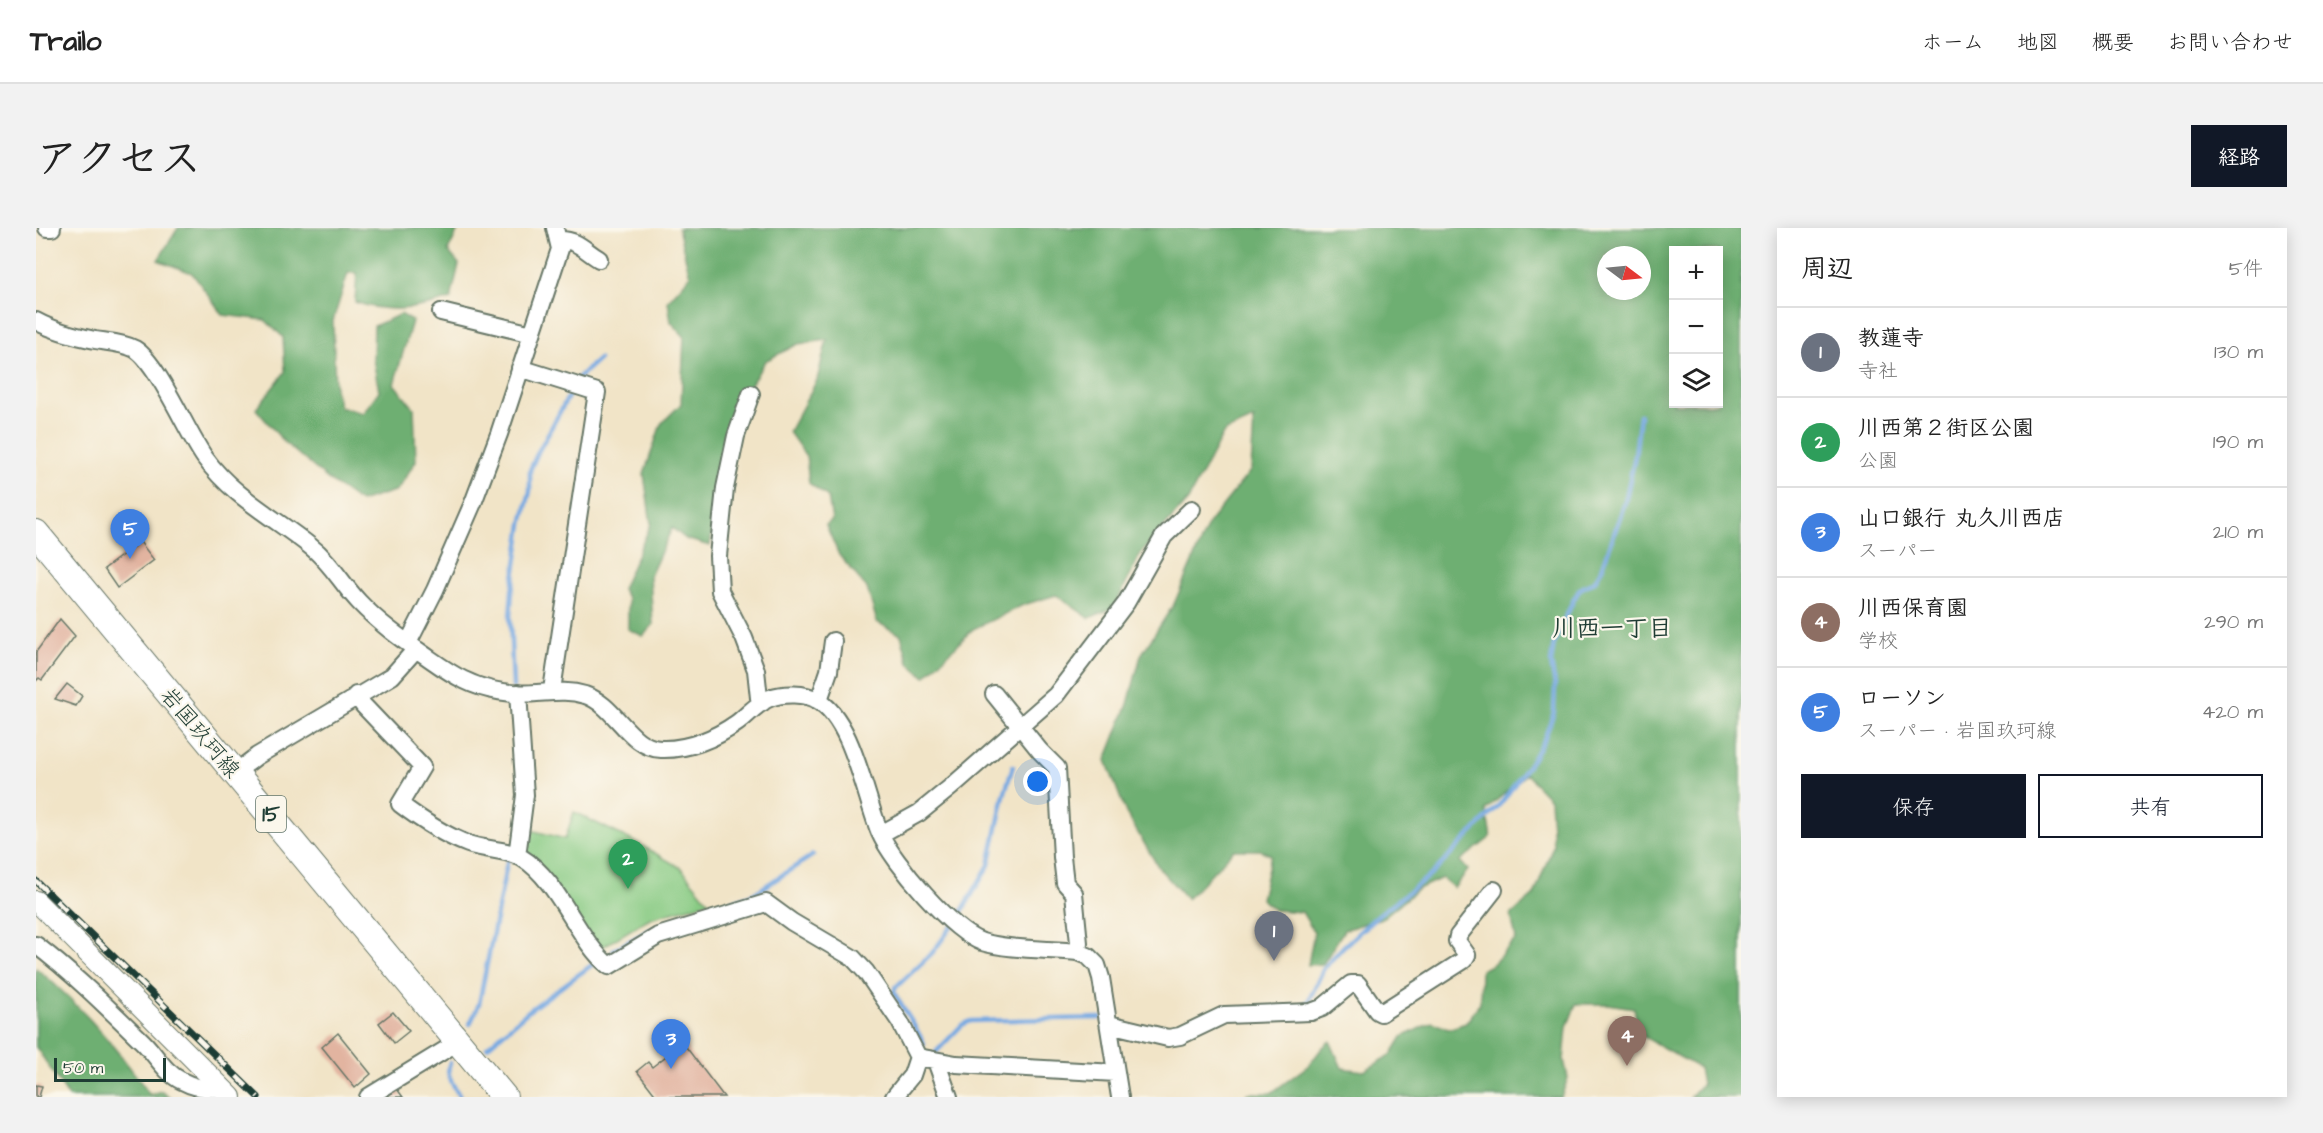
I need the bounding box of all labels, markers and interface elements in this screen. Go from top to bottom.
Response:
text: Trailo [30,22,102,61]
text: ホーム [1922,28,1984,57]
text: 地図 [2017,28,2059,57]
text: 概要 [2092,28,2134,57]
text: お問い合わせ [2167,28,2293,57]
button: 経路 [2191,125,2287,187]
text: アクセス [36,131,201,189]
north arrow [1597,246,1651,300]
map controls [1669,246,1723,408]
button: + [1669,246,1723,300]
text: 周辺 [1801,251,1853,287]
text: 5件 [2229,255,2263,283]
button: − [1669,300,1723,354]
text: 教蓮寺 [1858,323,1924,354]
text: 1 [1819,338,1822,366]
text: 130 m [2214,338,2263,366]
button: layers [1669,354,1723,408]
text: 寺社 [1858,357,1898,385]
text: 川西第２街区公園 [1858,413,2034,444]
text: 2 [1815,428,1826,456]
text: 190 m [2213,428,2263,456]
text: 公園 [1858,447,1898,475]
text: 山口銀行 丸久川西店 [1858,503,2065,534]
pin: 5 [110,510,149,559]
text: 3 [1815,518,1826,546]
text: 210 m [2213,518,2263,546]
text: スーパー [1858,537,1937,565]
text: 川西保育園 [1858,593,1968,624]
text: 4 [1814,608,1827,636]
text: 290 m [2204,608,2263,636]
district label: 川西一丁目 [1552,612,1672,646]
text: 学校 [1858,627,1898,655]
street label: 岩国玖珂線 [153,681,247,785]
text: ローソン [1858,683,1946,714]
text: 5 [1813,698,1828,726]
text: 420 m [2202,698,2263,726]
text: スーパー · 岩国玖珂線 [1858,717,2056,745]
your location [1023,767,1052,796]
button: 保存 [1801,774,2026,838]
button: 共有 [2038,774,2263,838]
road number: 15 [256,796,286,832]
pin: 2 [608,840,648,889]
pin: 1 [1254,912,1294,961]
pin: 4 [1608,1016,1646,1066]
pin: 3 [652,1020,690,1069]
scale bar [54,1055,166,1082]
text: 50 m [63,1057,103,1079]

